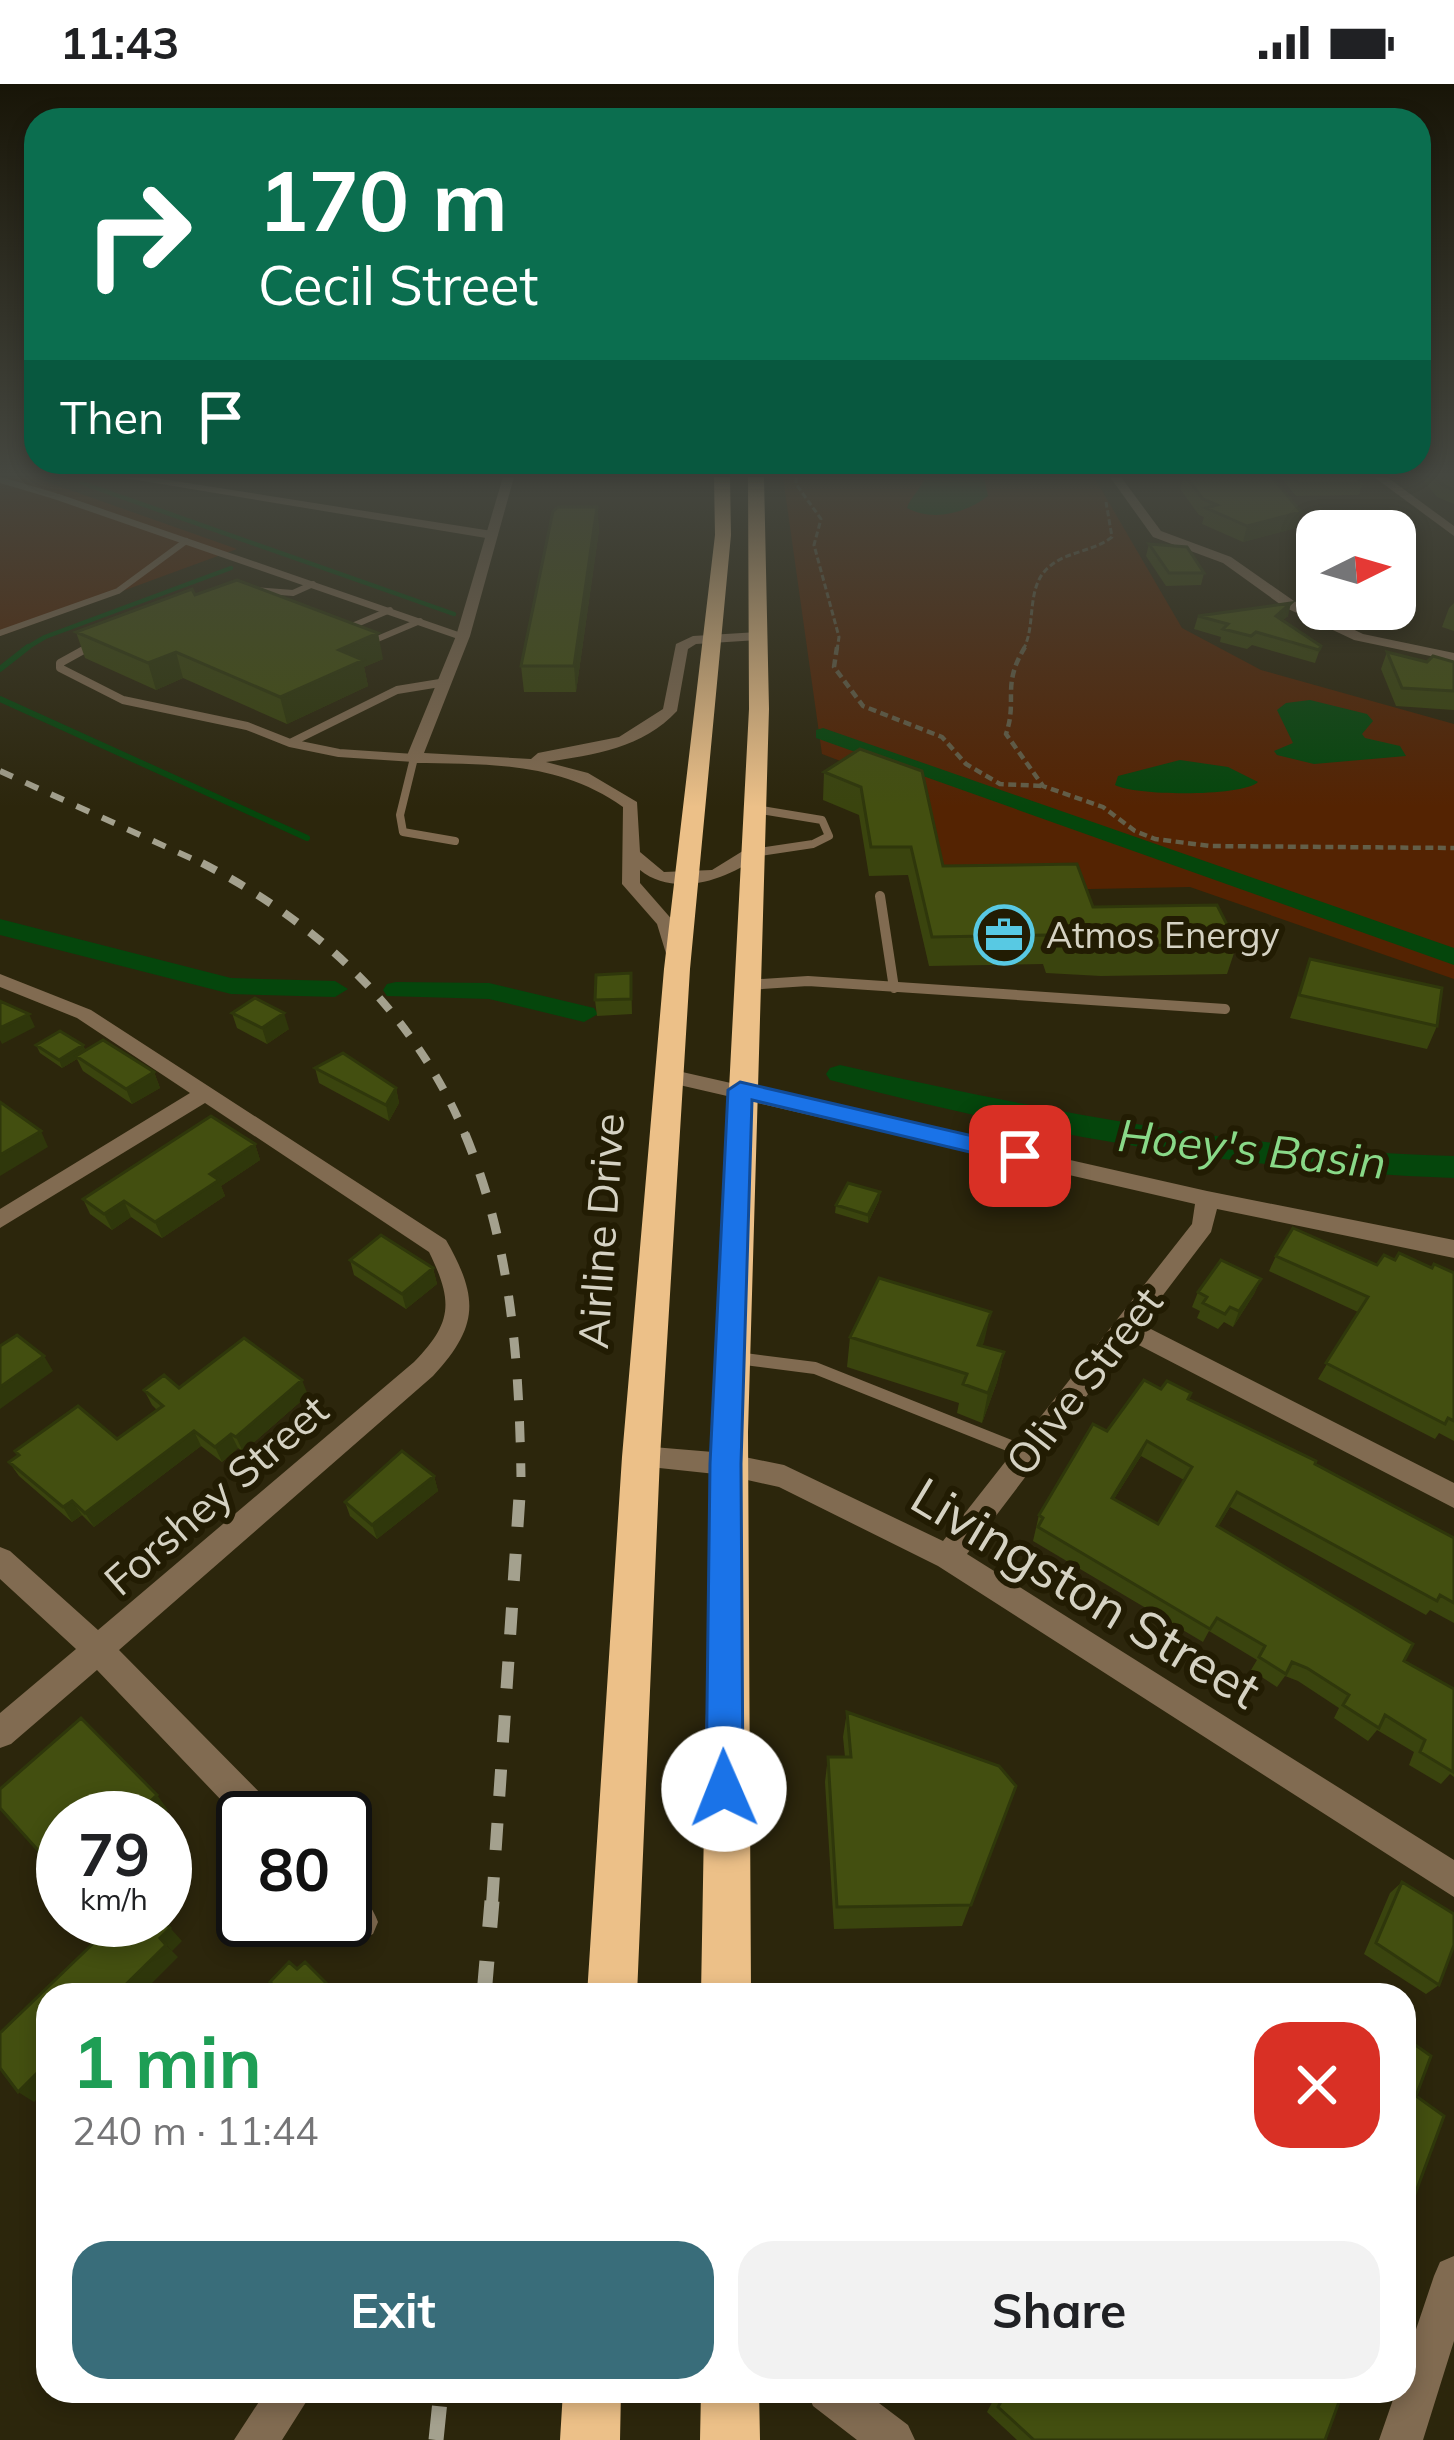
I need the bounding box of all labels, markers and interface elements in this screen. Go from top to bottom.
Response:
text: 11:43 [60,14,179,70]
text: 170 m [258,147,508,252]
icon: right [60,156,216,312]
text: Cecil Street [258,251,538,319]
icon: arrive [188,384,254,450]
text: Then [60,389,164,445]
north arrow [1296,510,1416,630]
map controls [1296,510,1416,630]
office icon: Atmos Energy [973,904,1035,966]
place label: Atmos Energy [1046,912,1280,957]
pin [969,1105,1071,1207]
water label: Hoey's Basin [1115,1106,1389,1190]
street label: Airline Drive [566,1111,635,1351]
icon: arrive [987,1123,1053,1189]
street label: Olive Street [994,1276,1174,1485]
street label: Forshey Street [93,1383,338,1606]
street label: Livingston Street [900,1463,1273,1721]
position arrow [661,1726,787,1852]
speed limit sign: 80 [216,1791,372,1947]
text: 79 [78,1816,150,1891]
text: km/h [80,1880,148,1918]
text: 1 min [72,2016,262,2106]
button: close [1254,2022,1380,2148]
text: 240 m · 11:44 [72,2106,318,2155]
button: Exit [72,2241,714,2379]
button: Share [738,2241,1380,2379]

